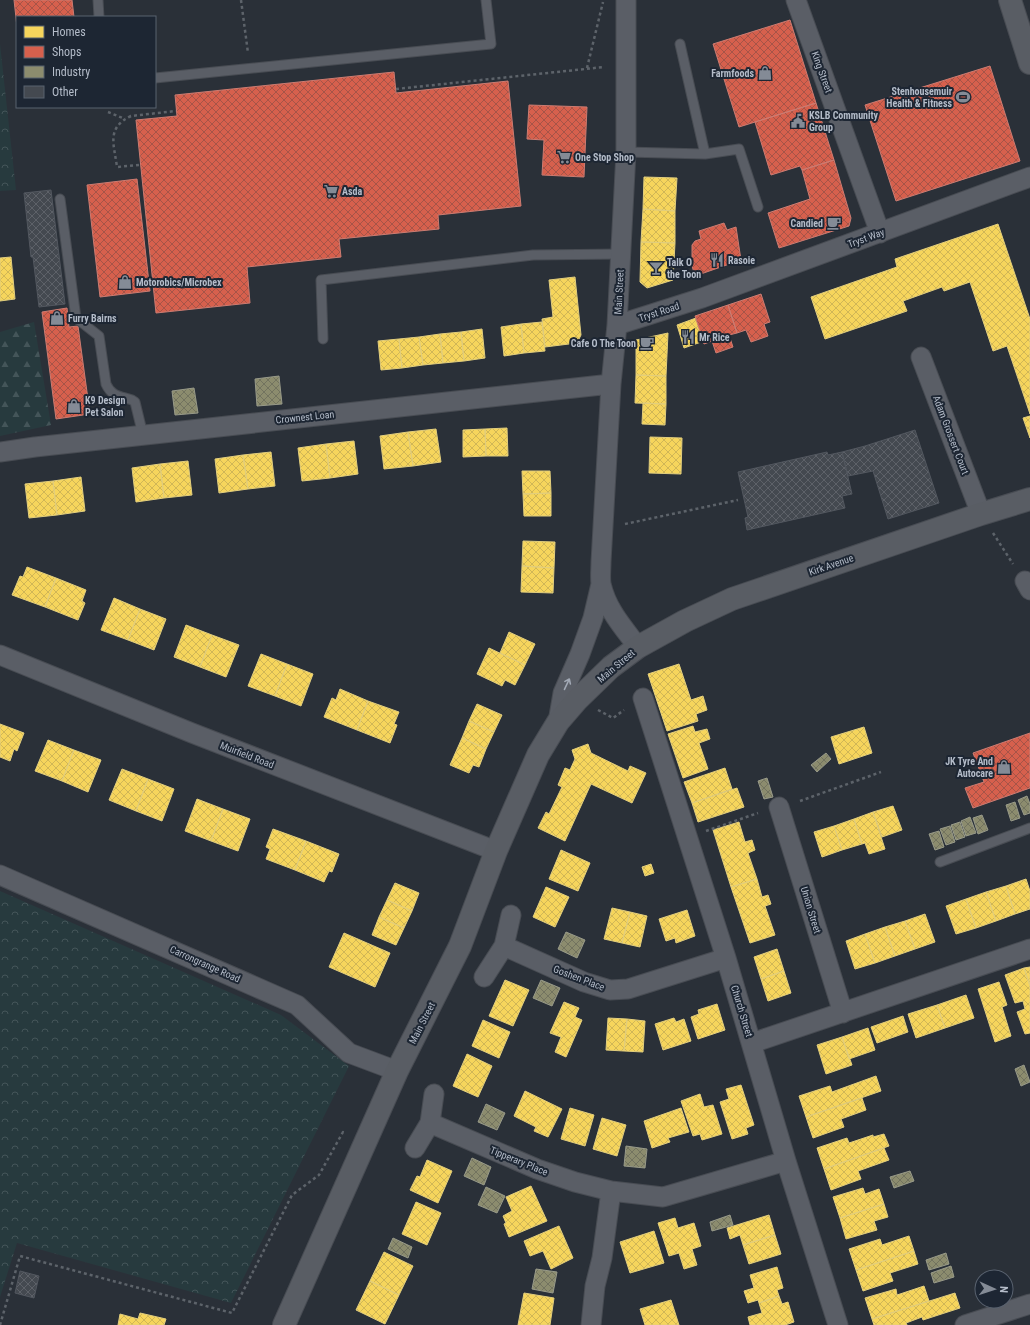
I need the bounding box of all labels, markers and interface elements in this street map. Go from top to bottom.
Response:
legend [16,16,156,108]
text: Homes [52,25,86,39]
text: Shops [52,45,81,59]
street label: King Street [809,50,835,94]
text: Industry [52,65,90,79]
shop icon: Farmfoods [757,65,773,81]
place label: Farmfoods [711,68,754,79]
text: Other [52,85,78,99]
place label: Stenhousemuir Health & Fitness [886,86,953,109]
sports icon: Stenhousemuir Health & Fitness [955,89,971,105]
place label: KSLB Community Group [809,110,879,133]
public building icon: KSLB Community Group [790,113,806,129]
supermarket icon: One Stop Shop [556,149,572,165]
place label: One Stop Shop [575,152,634,163]
supermarket icon: Asda [323,183,339,199]
place label: Asda [342,186,362,197]
cafe icon: Candied [826,215,842,231]
place label: Candied [790,218,823,229]
street label: Tryst Way [846,226,886,250]
restaurant icon: Rasoie [709,252,725,268]
place label: Rasoie [728,255,755,266]
place label: Talk O the Toon [667,257,701,280]
bar icon: Talk O the Toon [648,260,664,276]
street label: Main Street [612,269,626,315]
shop icon: Motorobics/Microbex [117,274,133,290]
place label: Motorobics/Microbex [136,277,222,288]
street label: Tryst Road [637,300,681,324]
shop icon: Furry Bairns [49,310,65,326]
place label: Furry Bairns [68,313,117,324]
restaurant icon: Mr Rice [680,329,696,345]
place label: Mr Rice [699,332,730,343]
cafe icon: Cafe O The Toon [639,335,655,351]
place label: Cafe O The Toon [571,338,636,349]
street label: Adam Grossert Court [931,394,971,476]
place label: K9 Design Pet Salon [85,395,125,418]
shop icon: K9 Design Pet Salon [66,398,82,414]
street label: Crownest Loan [275,408,335,426]
street label: Kirk Avenue [807,552,855,578]
street label: Main Street [595,647,637,685]
one-way arrow [564,678,571,690]
street label: Muirfield Road [218,740,276,770]
place label: JK Tyre And Autocare [945,756,993,779]
shop icon: JK Tyre And Autocare [996,759,1012,775]
street label: Union Street [799,885,823,935]
street label: Carrongrange Road [168,944,242,984]
street label: Goshen Place [552,963,607,993]
street label: Church Street [729,984,755,1038]
street label: Main Street [407,1000,437,1046]
street label: Tipperary Place [489,1144,550,1178]
north arrow [974,1269,1014,1309]
text: N [997,1286,1010,1293]

